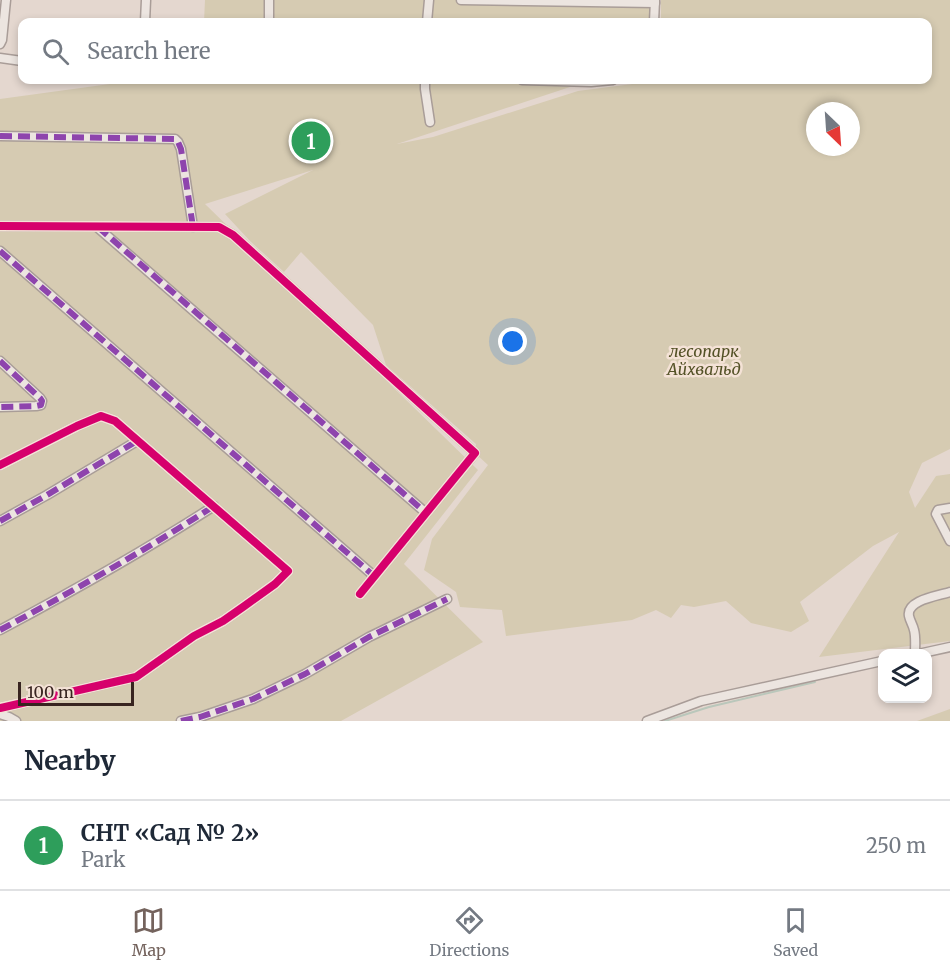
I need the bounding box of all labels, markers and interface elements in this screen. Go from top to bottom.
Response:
search box [18,18,932,84]
icon: search [39,35,72,68]
text: Search here [87,37,210,65]
north arrow [806,102,860,156]
pin: 1 [292,118,330,164]
your location [498,327,527,356]
park label: лесопарк Айхвальд [665,341,741,379]
map controls [878,649,932,703]
button: layers [878,649,932,703]
scale bar [18,679,134,706]
text: 100 m [27,682,74,702]
text: Nearby [24,744,116,777]
text: СНТ «Сад № 2» [81,819,259,847]
text: 1 [39,833,48,858]
text: 250 m [866,833,926,858]
text: Park [81,847,125,872]
tab: Map [132,904,166,960]
tab: Directions [429,904,509,960]
tab: Saved [773,904,818,960]

